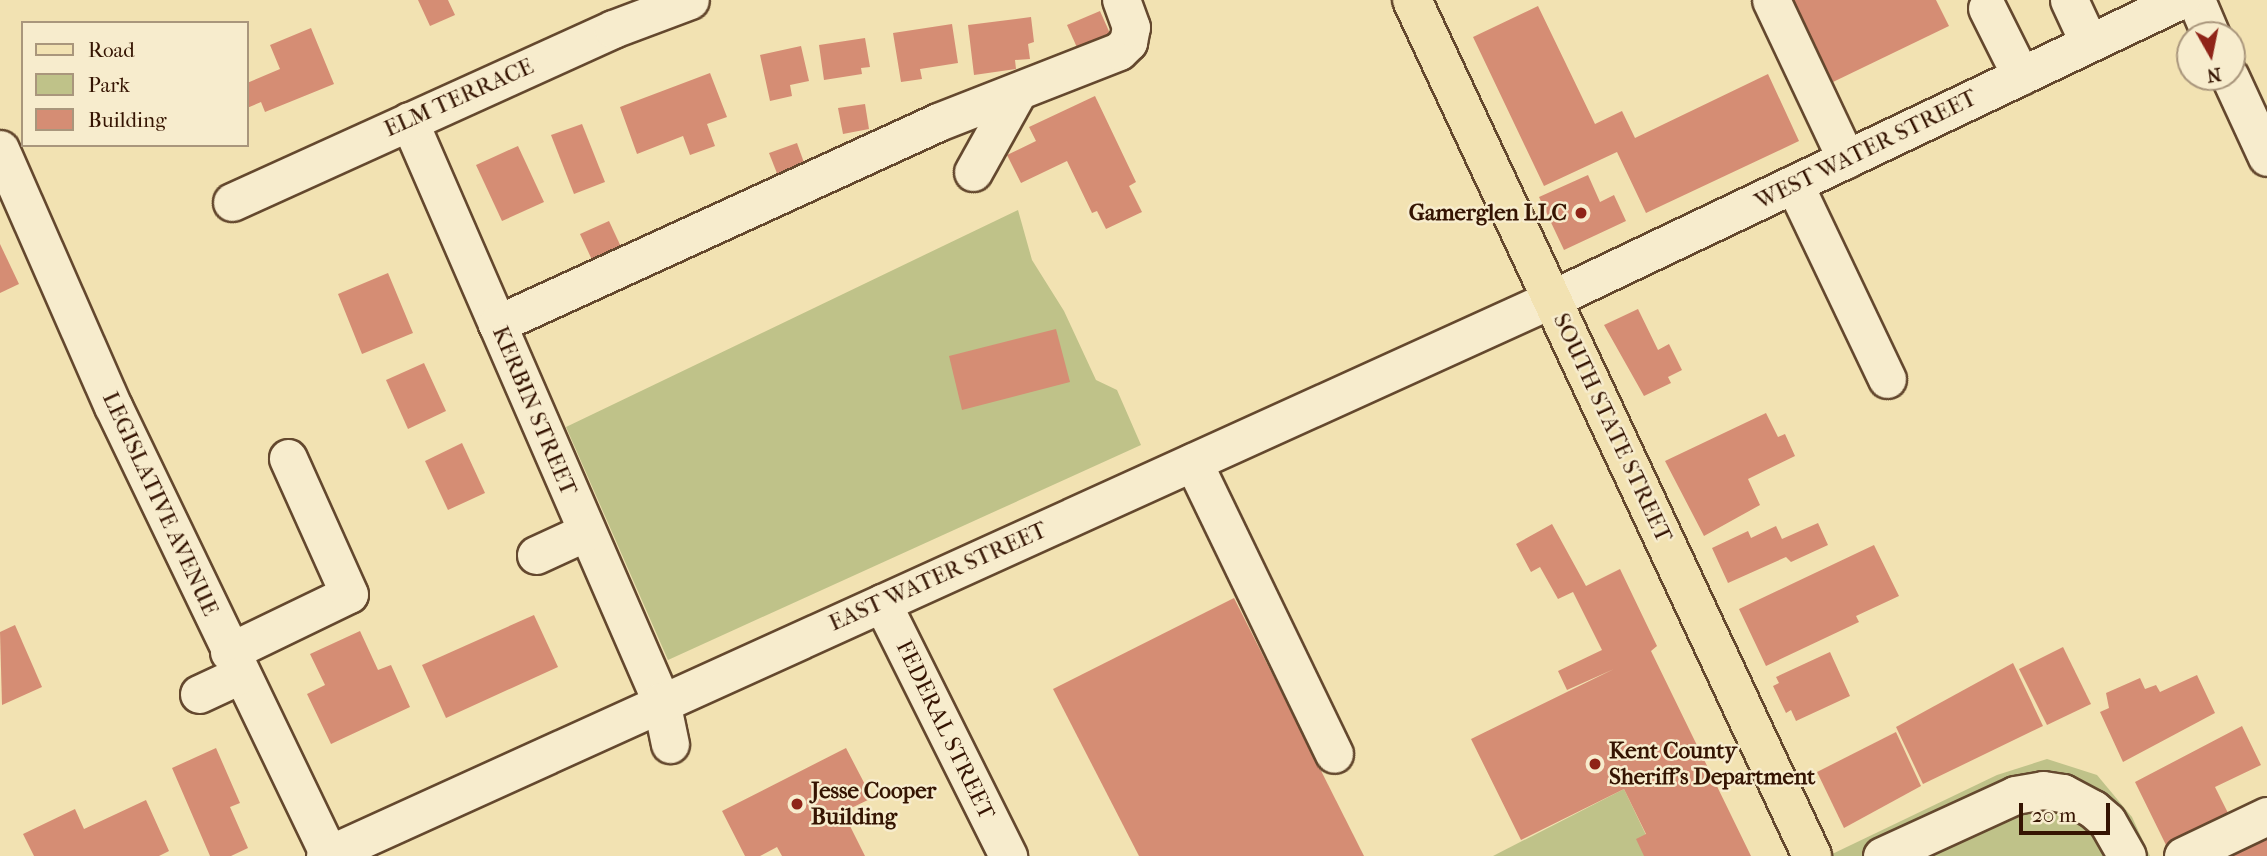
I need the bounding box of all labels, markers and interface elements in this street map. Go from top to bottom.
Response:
legend [21,21,248,147]
north arrow [2176,21,2246,91]
text: Road [88,38,135,62]
street label: ELM TERRACE [380,53,538,143]
text: N [2205,63,2223,87]
text: Park [88,73,130,97]
street label: WEST WATER STREET [1751,84,1981,216]
text: Building [88,108,166,132]
place label: Gamerglen LLC [1409,199,1567,227]
marker: Gamerglen LLC [1573,205,1589,221]
street label: SOUTH STATE STREET [1547,309,1677,547]
street label: KERBIN STREET [486,322,582,500]
street label: LEGISLATIVE AVENUE [96,388,224,620]
street label: EAST WATER STREET [825,516,1051,638]
street label: FEDERAL STREET [890,636,1000,824]
place label: Kent County Sheriff's Department [1609,737,1815,791]
marker: Kent County Sheriff's Department [1587,756,1603,772]
place label: Jesse Cooper Building [811,777,936,831]
scale bar [2022,790,2113,834]
marker: Jesse Cooper Building [789,796,805,812]
text: 20 m [2032,803,2076,827]

